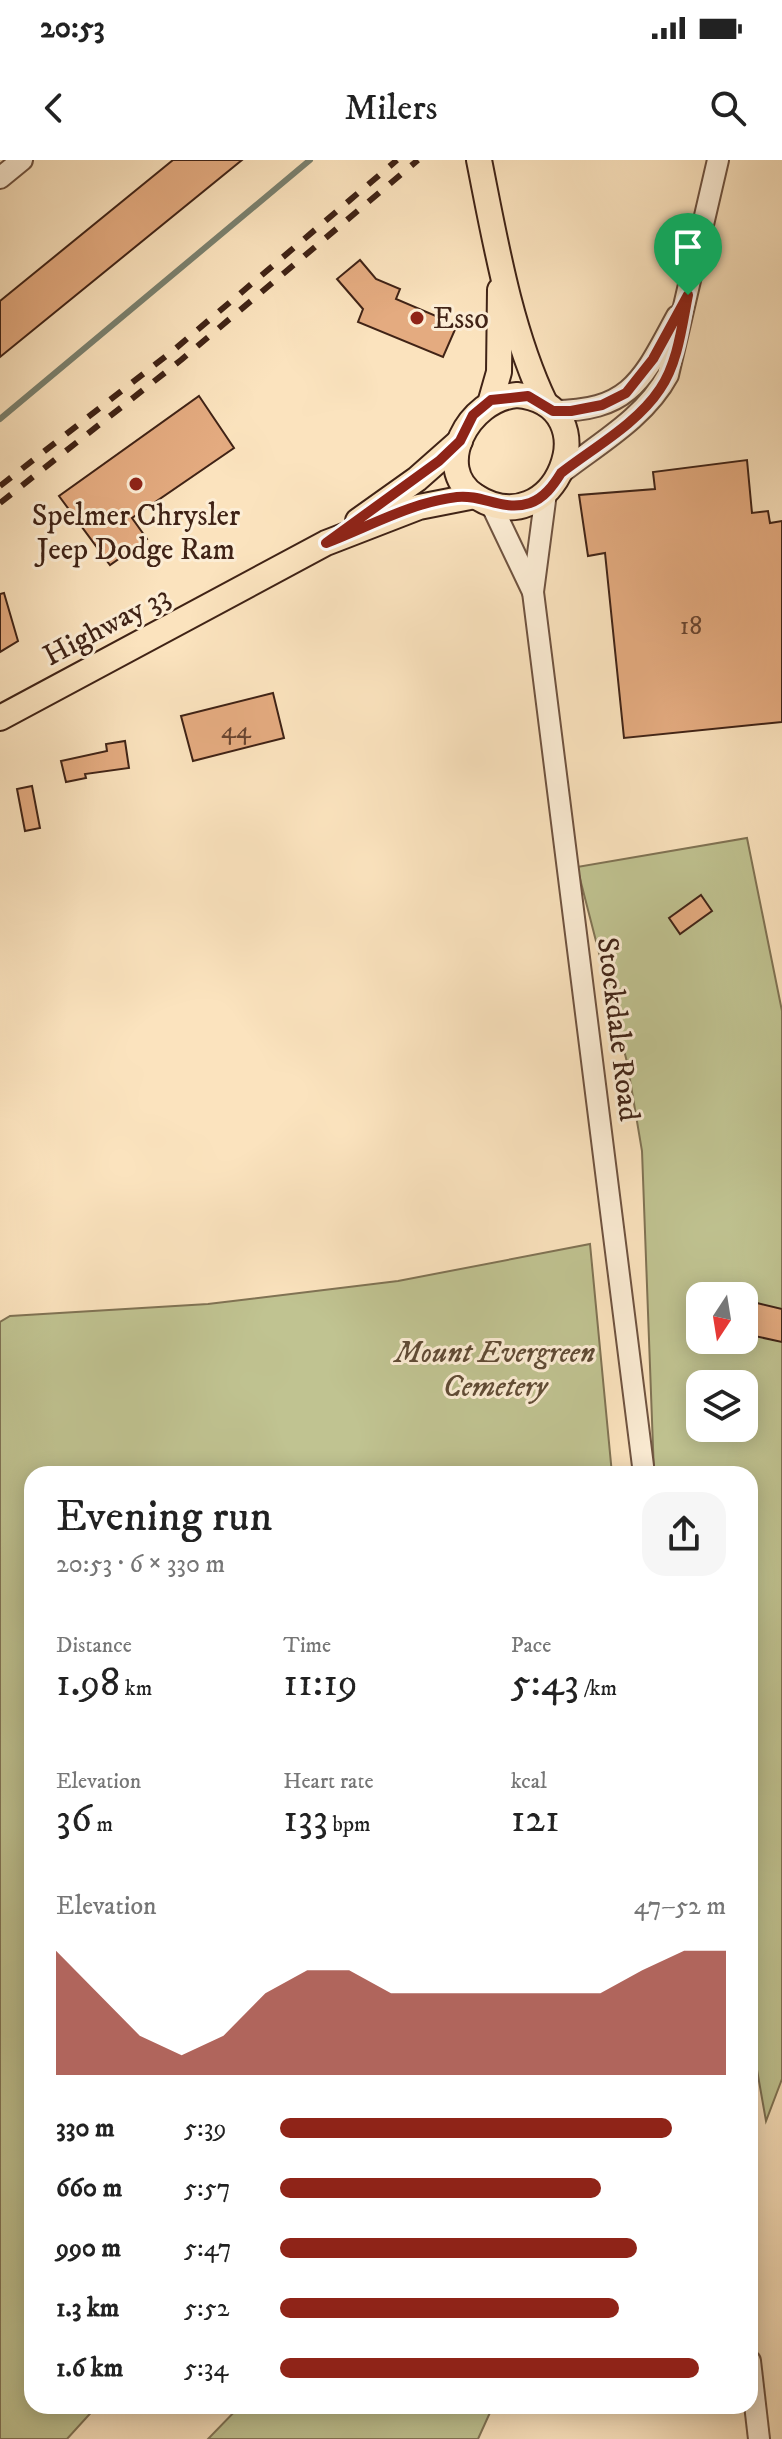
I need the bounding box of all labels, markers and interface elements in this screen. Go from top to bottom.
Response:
text: 20:53 [40,10,105,47]
icon: back [32,86,76,130]
text: Milers [344,86,438,131]
icon: search [706,86,750,130]
pin [654,213,722,295]
icon: arrive [666,225,710,269]
place label: Esso [433,301,489,338]
marker: Esso [408,309,426,327]
marker: Spelmer Chrysler Jeep Dodge Ram [127,475,145,493]
place label: Spelmer Chrysler Jeep Dodge Ram [32,498,240,569]
street label: Highway 33 [37,578,176,675]
house number: 18 [680,610,702,643]
house number: 44 [221,714,252,747]
street label: Stockdale Road [588,935,647,1123]
north arrow [686,1282,758,1354]
map controls [686,1282,758,1442]
park label: Mount Evergreen Cemetery [393,1335,595,1406]
button: layers [686,1370,758,1442]
text: Evening run [56,1490,273,1545]
button: share [642,1492,726,1576]
text: 20:53 · 6 × 330 m [56,1548,225,1581]
text: Distance [56,1632,132,1659]
text: Time [283,1632,331,1659]
text: Pace [511,1632,551,1659]
text: 1.98 [56,1659,120,1709]
text: 11:19 [283,1659,358,1709]
text: 5:43 [511,1659,579,1709]
text: km [120,1675,152,1702]
text: /km [579,1675,617,1702]
text: Elevation [56,1768,141,1795]
text: Heart rate [283,1768,374,1795]
text: kcal [511,1768,547,1795]
text: 36 [56,1795,92,1845]
text: 133 [283,1795,328,1845]
text: 121 [511,1795,560,1845]
text: m [92,1811,113,1838]
text: bpm [328,1811,370,1838]
text: Elevation [56,1890,157,1923]
text: 47–52 m [634,1890,726,1923]
text: 330 m [56,2112,115,2145]
text: 5:39 [184,2112,226,2145]
text: 660 m [56,2172,122,2205]
text: 5:57 [184,2172,230,2205]
text: 990 m [56,2232,121,2265]
text: 5:47 [184,2232,232,2265]
text: 1.3 km [56,2292,119,2325]
text: 5:52 [184,2292,229,2325]
text: 1.6 km [56,2352,123,2385]
text: 5:34 [184,2352,228,2385]

